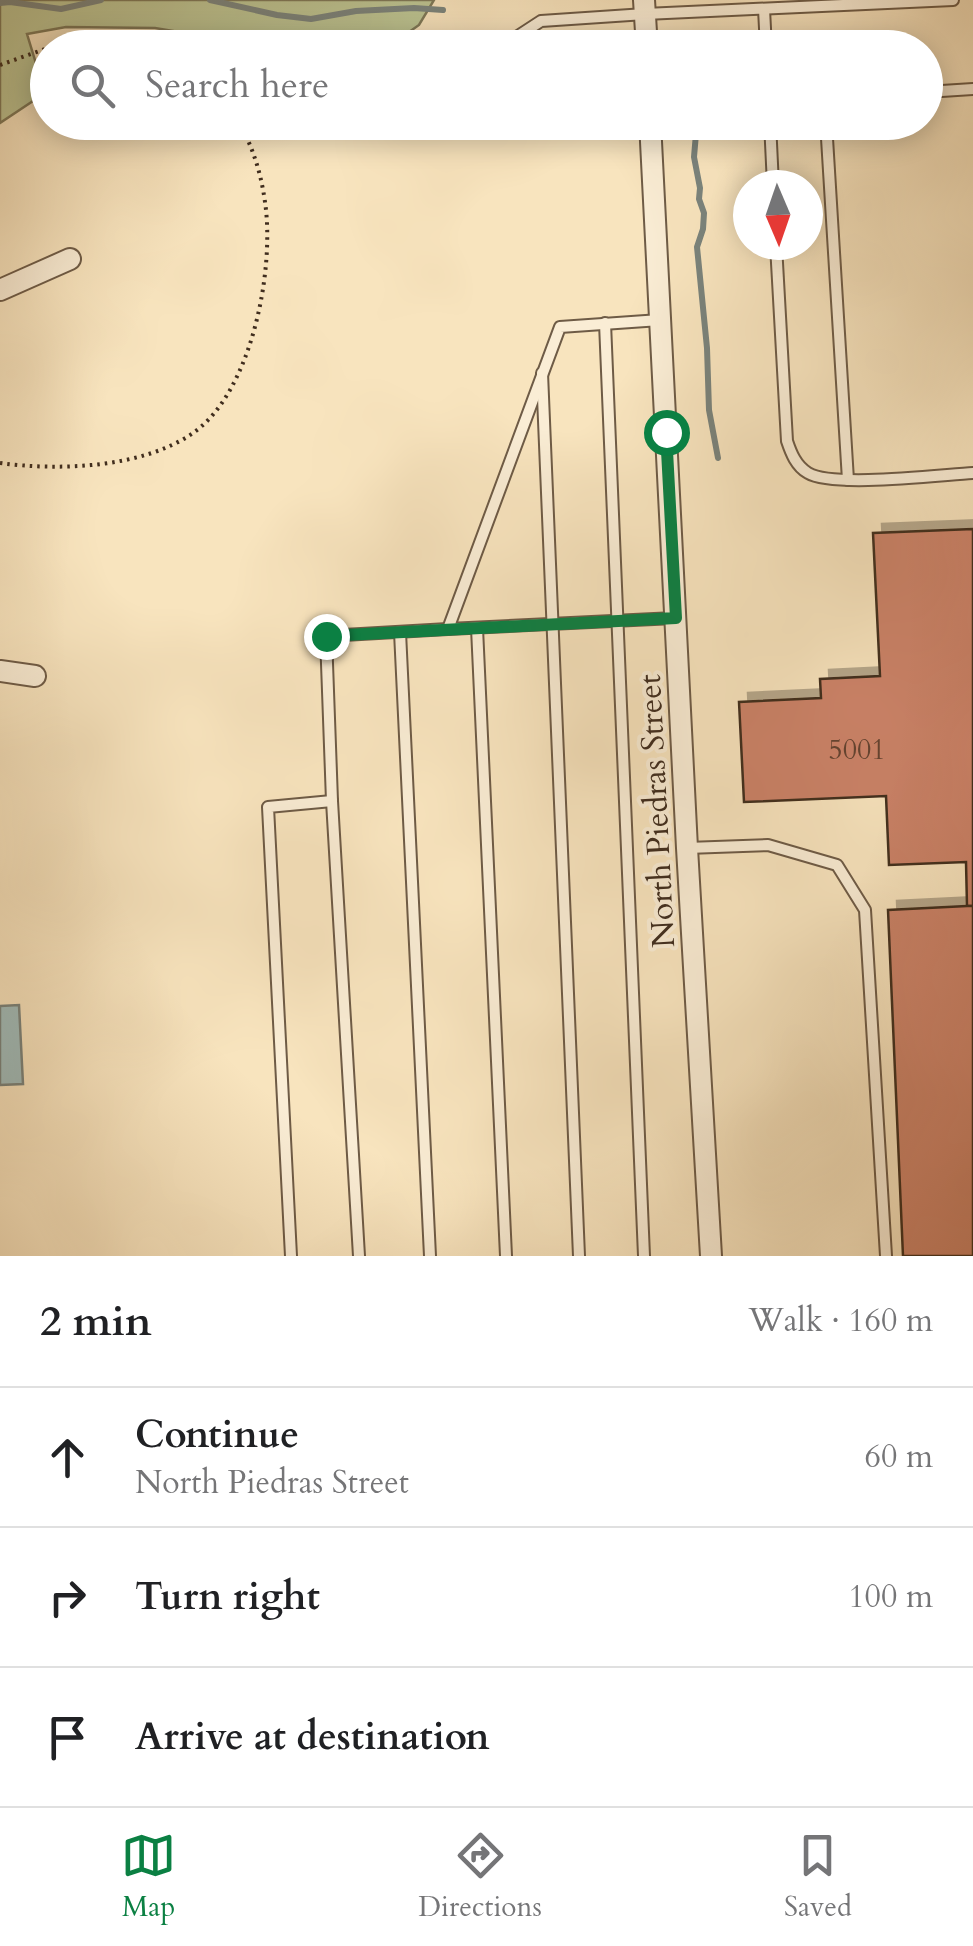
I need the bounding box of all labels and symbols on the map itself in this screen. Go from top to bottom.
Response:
north arrow [733,170,823,260]
route start [644,410,690,456]
route end [304,614,350,660]
street label: North Piedras Street [628,673,686,949]
house number: 5001 [828,731,886,769]

